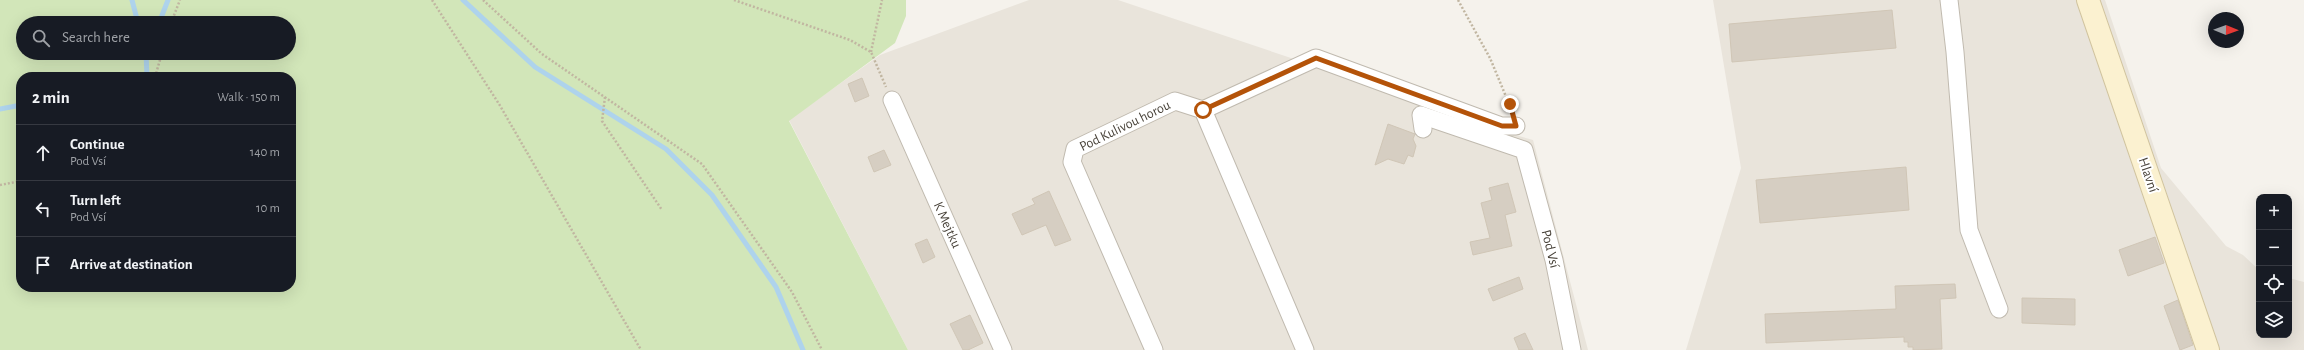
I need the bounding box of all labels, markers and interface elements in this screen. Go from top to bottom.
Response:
north arrow [2208,12,2244,48]
search box [16,16,296,60]
icon: search [30,27,52,49]
text: Search here [62,30,130,45]
text: 2 min [32,89,70,106]
text: Walk · 150 m [217,91,280,104]
route end [1501,95,1519,113]
street label: Pod Kulivou horou [1077,98,1173,154]
route start [1194,101,1212,119]
text: Continue [70,137,125,152]
icon: ahead [32,142,54,164]
text: 140 m [250,146,280,159]
text: Pod Vsí [70,155,106,168]
street label: Hlavní [2136,156,2161,195]
text: Turn left [70,193,121,208]
map controls [2256,194,2292,338]
button: + [2256,194,2292,230]
icon: left [32,198,54,220]
street label: K Mejtku [931,200,963,250]
text: 10 m [256,202,280,215]
text: Pod Vsí [70,211,106,224]
street label: Pod Vsí [1538,228,1562,270]
button: − [2256,230,2292,266]
icon: arrive [32,254,54,276]
text: Arrive at destination [70,257,193,272]
button: locate [2256,266,2292,302]
button: layers [2256,302,2292,338]

